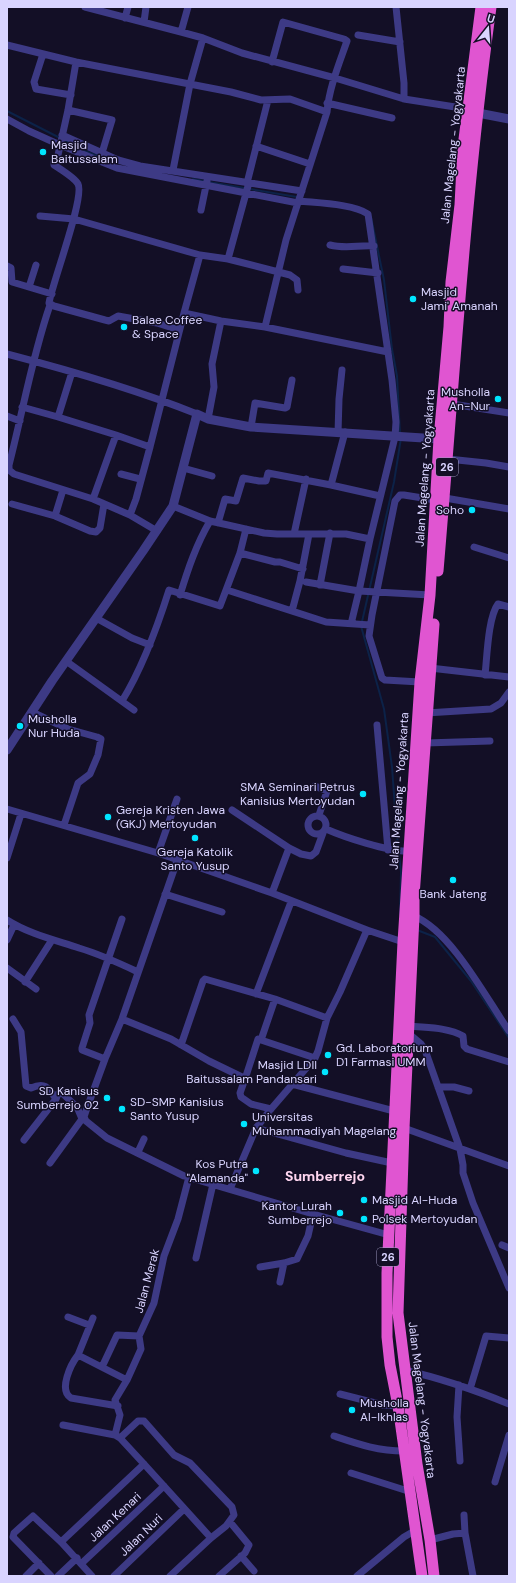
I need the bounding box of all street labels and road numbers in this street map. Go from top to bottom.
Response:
street label: Jalan Magelang - Yogyakarta [437,66,469,224]
street label: Jalan Magelang - Yogyakarta [412,389,438,547]
road number: 26 [436,458,458,476]
street label: Jalan Magelang - Yogyakarta [386,712,412,870]
street label: Jalan Merak [131,1247,163,1315]
road number: 26 [377,1248,399,1266]
street label: Jalan Magelang - Yogyakarta [404,1321,440,1479]
street label: Jalan Kenari [85,1489,145,1545]
street label: Jalan Nuri [116,1510,166,1560]

